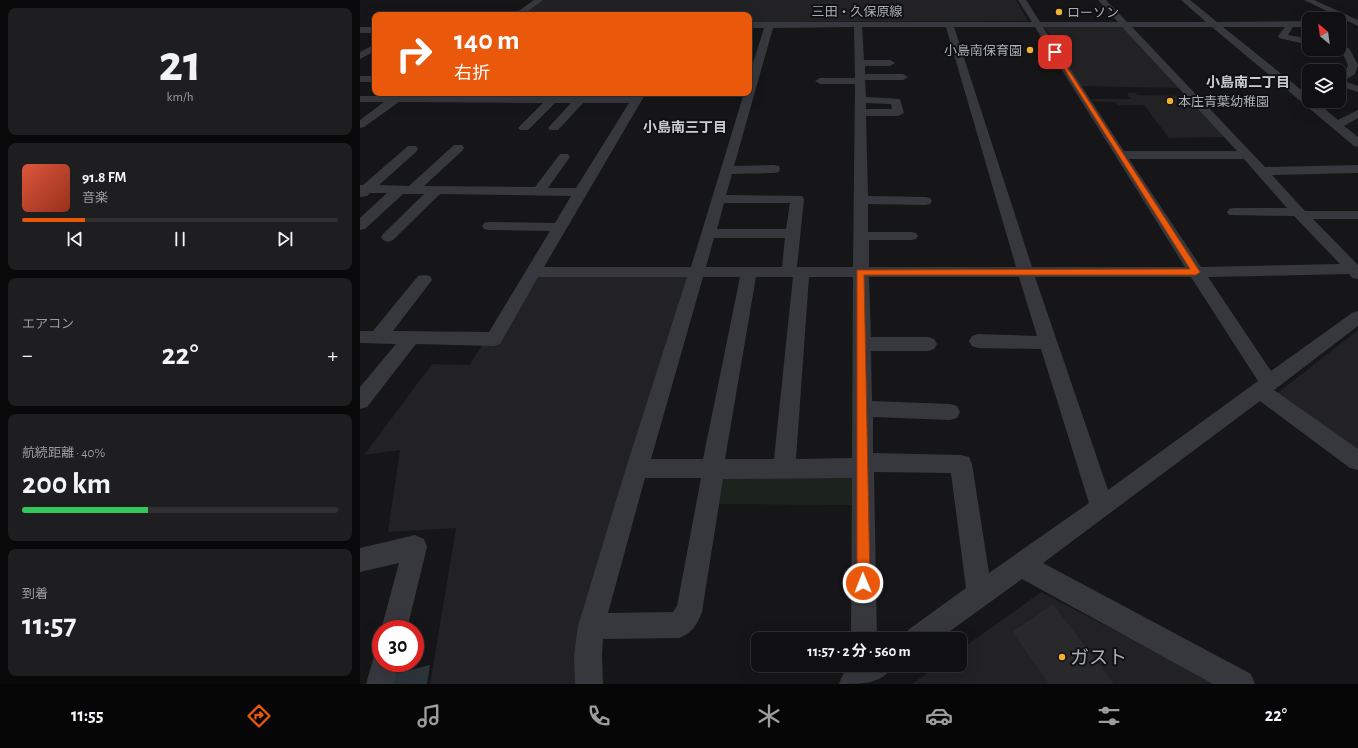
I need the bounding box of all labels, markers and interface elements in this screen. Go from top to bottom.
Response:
street label: 三田・久保原線 [811,4,903,19]
marker: ローソン [1054,7,1064,17]
place label: ローソン [1067,7,1119,20]
north arrow [1302,12,1346,56]
map controls [1302,12,1346,108]
text: 140 m [454,27,520,55]
icon: right [388,28,440,80]
pin [1038,35,1072,69]
text: 21 [158,38,202,90]
icon: arrive [1044,41,1066,63]
place label: 小島南保育園 [944,44,1022,58]
marker: 小島南保育園 [1025,45,1035,55]
button: layers [1302,64,1346,108]
text: 右折 [454,65,490,83]
district label: 小島南二丁目 [1206,75,1290,90]
text: km/h [167,91,193,104]
place label: 本庄青葉幼稚園 [1178,95,1269,109]
marker: 本庄青葉幼稚園 [1165,96,1175,106]
district label: 小島南三丁目 [643,120,727,135]
text: 91.8 FM [82,170,126,185]
text: 音楽 [82,192,108,205]
icon: previous [64,228,86,250]
icon: pause [169,228,191,250]
icon: next [274,228,296,250]
text: エアコン [22,318,74,331]
text: 22° [161,340,199,370]
text: − [22,344,33,366]
text: + [327,344,338,366]
text: 航続距離 · 40% [22,447,105,460]
text: 200 km [22,469,111,499]
position arrow [842,562,884,604]
text: 到着 [22,588,48,601]
text: 11:57 [22,610,76,640]
speed limit sign: 30 [372,620,424,672]
text: 11:57 · 2 分 · 560 m [807,644,911,659]
place label: ガスト [1070,648,1127,668]
marker: ガスト [1057,652,1067,662]
icon: directions [245,702,273,730]
icon: music [415,702,443,730]
icon: phone [585,702,613,730]
icon: climate [755,702,783,730]
icon: car [925,702,953,730]
icon: filters [1095,702,1123,730]
text: 11:55 [71,707,104,725]
text: 22° [1265,707,1287,725]

